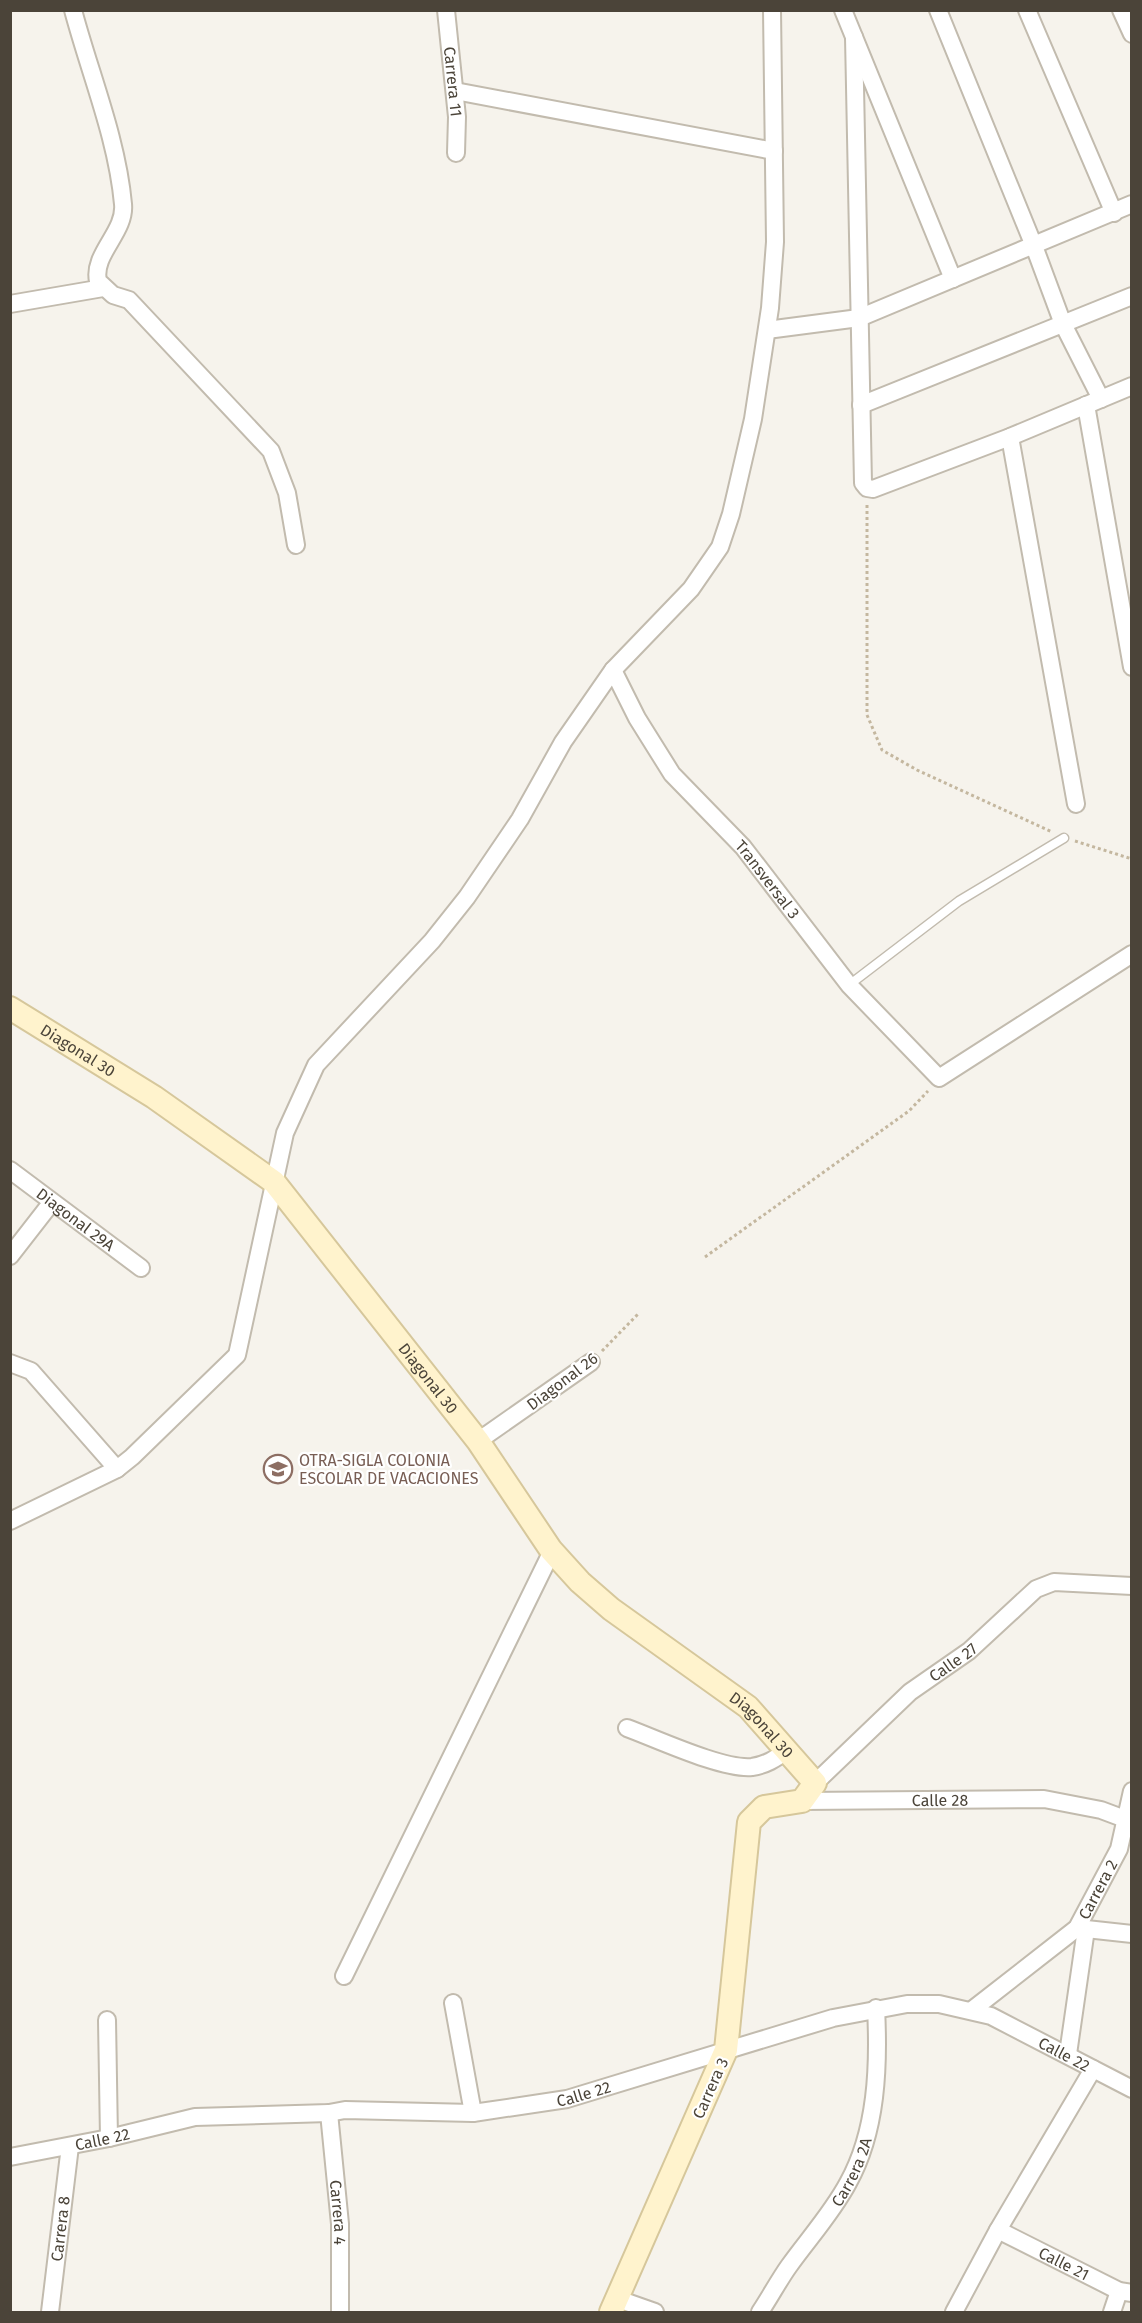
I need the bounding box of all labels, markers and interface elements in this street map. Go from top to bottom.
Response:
street label: Carrera 11 [440,46,466,118]
street label: Transversal 3 [731,836,803,922]
street label: Diagonal 30 [37,1020,119,1081]
street label: Diagonal 29A [32,1184,119,1255]
street label: Diagonal 30 [394,1339,462,1418]
street label: Diagonal 26 [523,1349,602,1414]
place label: OTRA-SIGLA COLONIA ESCOLAR DE VACACIONES [299,1451,479,1488]
school or university icon: OTRA-SIGLA COLONIA ESCOLAR DE VACACIONES [262,1453,294,1485]
street label: Calle 27 [926,1639,982,1686]
street label: Diagonal 30 [726,1688,797,1762]
street label: Calle 28 [912,1791,968,1810]
street label: Carrera 2 [1074,1857,1122,1923]
street label: Calle 22 [1035,2033,1093,2076]
street label: Carrera 3 [689,2055,732,2122]
street label: Calle 22 [555,2077,613,2110]
street label: Calle 22 [73,2124,132,2154]
street label: Carrera 2A [827,2135,876,2210]
street label: Carrera 4 [326,2179,349,2246]
street label: Carrera 8 [47,2195,74,2262]
street label: Calle 21 [1035,2243,1092,2284]

